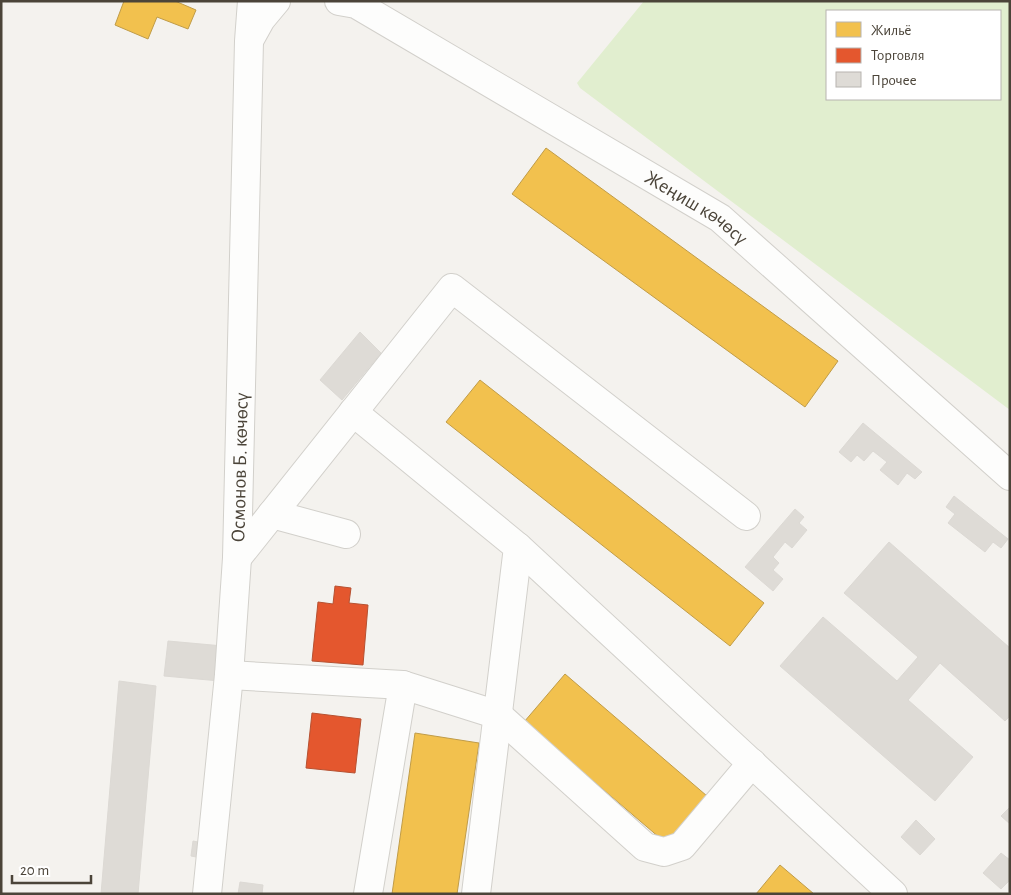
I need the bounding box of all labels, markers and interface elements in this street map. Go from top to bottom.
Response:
legend [826,10,1001,100]
text: Жильё [871,23,911,38]
text: Торговля [871,48,925,63]
text: Прочее [871,73,917,88]
street label: Жеңиш көчөсү [641,167,752,249]
street label: Осмонов Б. көчөсү [228,392,252,543]
scale bar [12,852,91,884]
text: 20 m [20,863,49,878]

